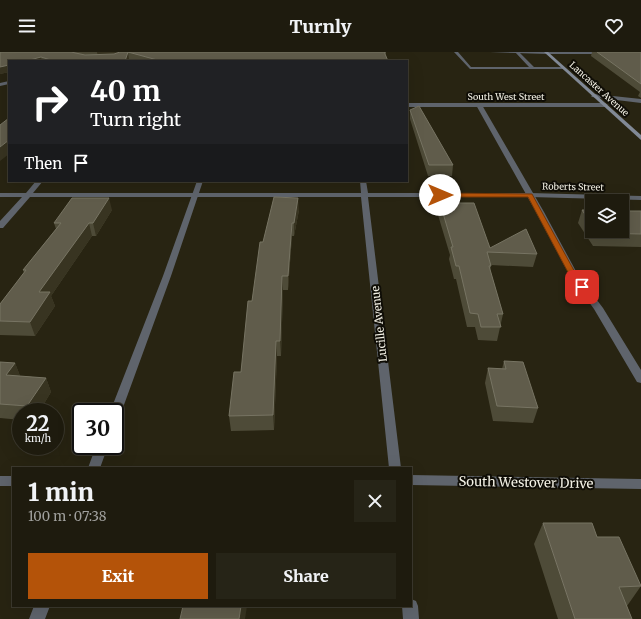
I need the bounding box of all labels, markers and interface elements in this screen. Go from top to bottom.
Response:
icon: menu [16,15,38,37]
text: Turnly [290,15,351,38]
icon: heart [603,15,625,37]
street label: Lancaster Avenue [567,59,632,118]
text: 40 m [90,73,161,109]
icon: right [24,76,76,128]
street label: South West Street [468,91,545,102]
text: Turn right [90,108,181,131]
icon: arrive [70,152,92,174]
text: Then [24,154,62,173]
position arrow [419,174,461,216]
street label: Roberts Street [542,180,604,193]
map controls [585,194,629,238]
button: layers [585,194,629,238]
pin [565,270,599,304]
icon: arrive [571,276,593,298]
street label: Lucille Avenue [368,285,390,363]
speed limit sign: 30 [72,403,124,455]
text: 22 [26,411,50,436]
text: km/h [25,432,51,445]
street label: South Westover Drive [458,473,594,492]
text: 1 min [28,477,94,508]
button: close [354,480,396,522]
text: 100 m · 07:38 [28,508,106,525]
button: Exit [28,553,208,599]
button: Share [216,553,396,599]

